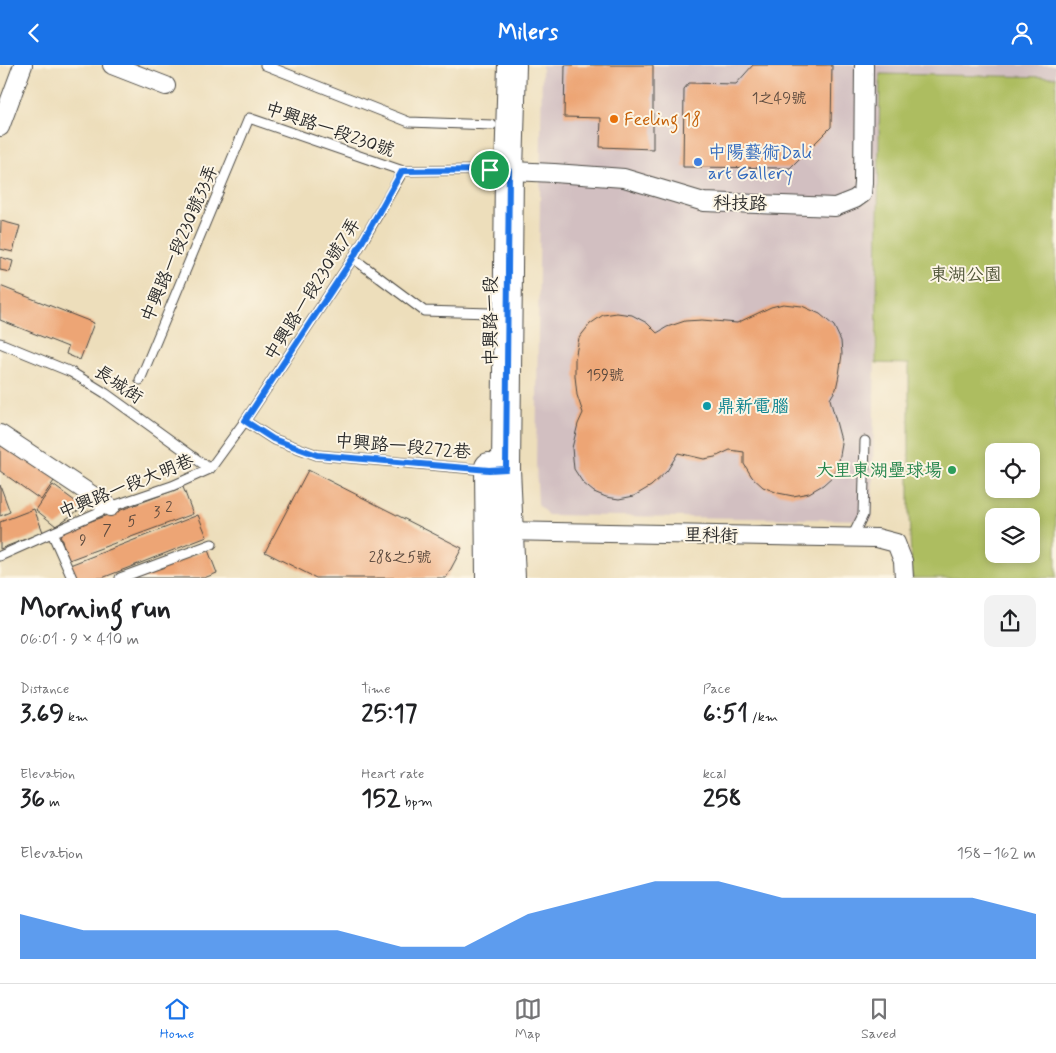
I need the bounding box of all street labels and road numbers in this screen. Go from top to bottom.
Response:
street label: 中興路一段230號 [262,97,398,163]
street label: 中興路一段230號33弄 [136,161,224,326]
street label: 科技路 [713,192,767,216]
street label: 中興路一段230號7弄 [259,214,367,366]
street label: 中興路一段 [479,276,503,366]
street label: 長城街 [89,360,148,410]
street label: 中興路一段272巷 [334,429,472,465]
street label: 中興路一段大明巷 [55,449,198,525]
street label: 里科街 [684,524,738,548]

